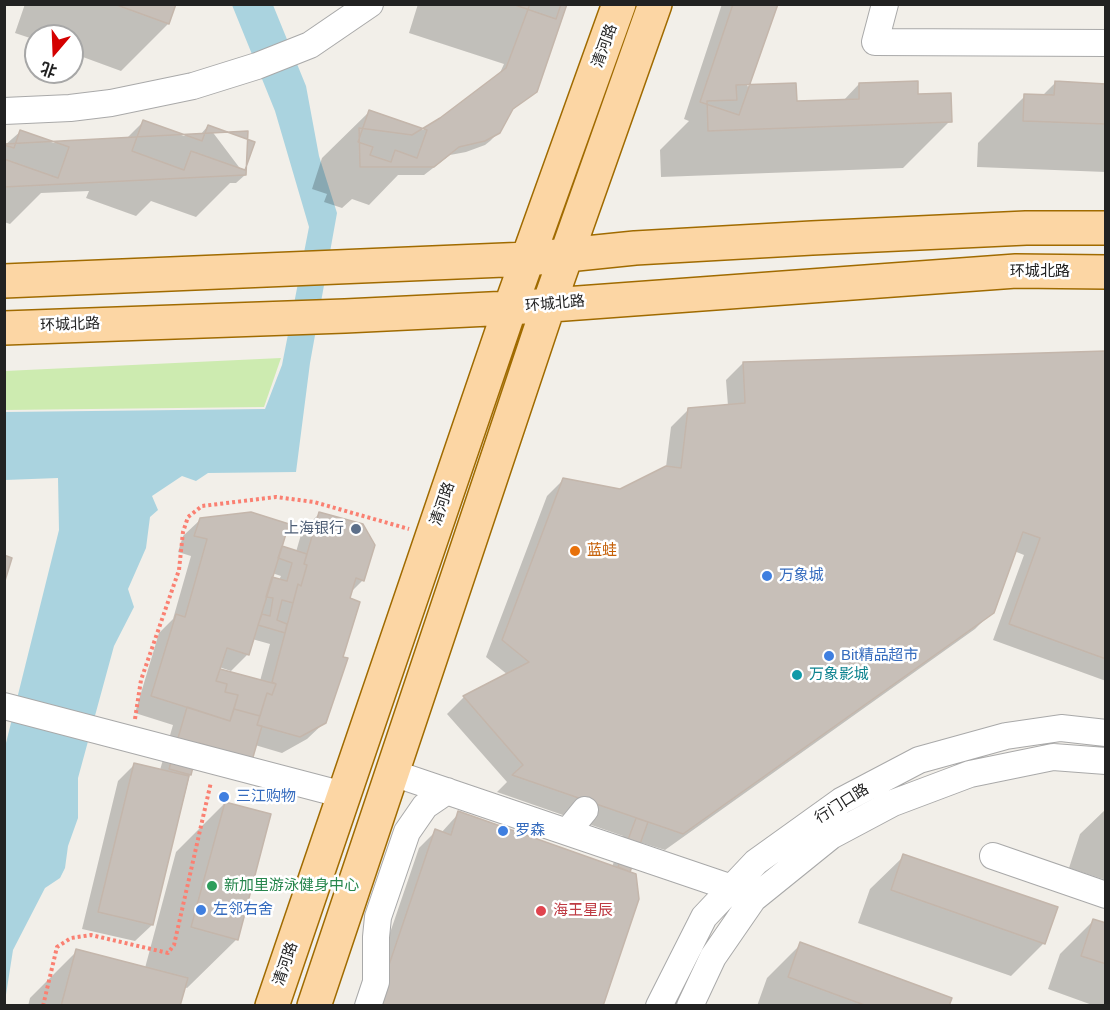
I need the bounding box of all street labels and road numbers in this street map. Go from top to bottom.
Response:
street label: 清河路 [589,22,621,70]
street label: 环城北路 [1010,263,1070,281]
street label: 环城北路 [524,292,586,316]
street label: 环城北路 [40,315,100,335]
street label: 清河路 [427,480,459,528]
street label: 行门口路 [812,780,872,828]
street label: 清河路 [270,940,302,988]

